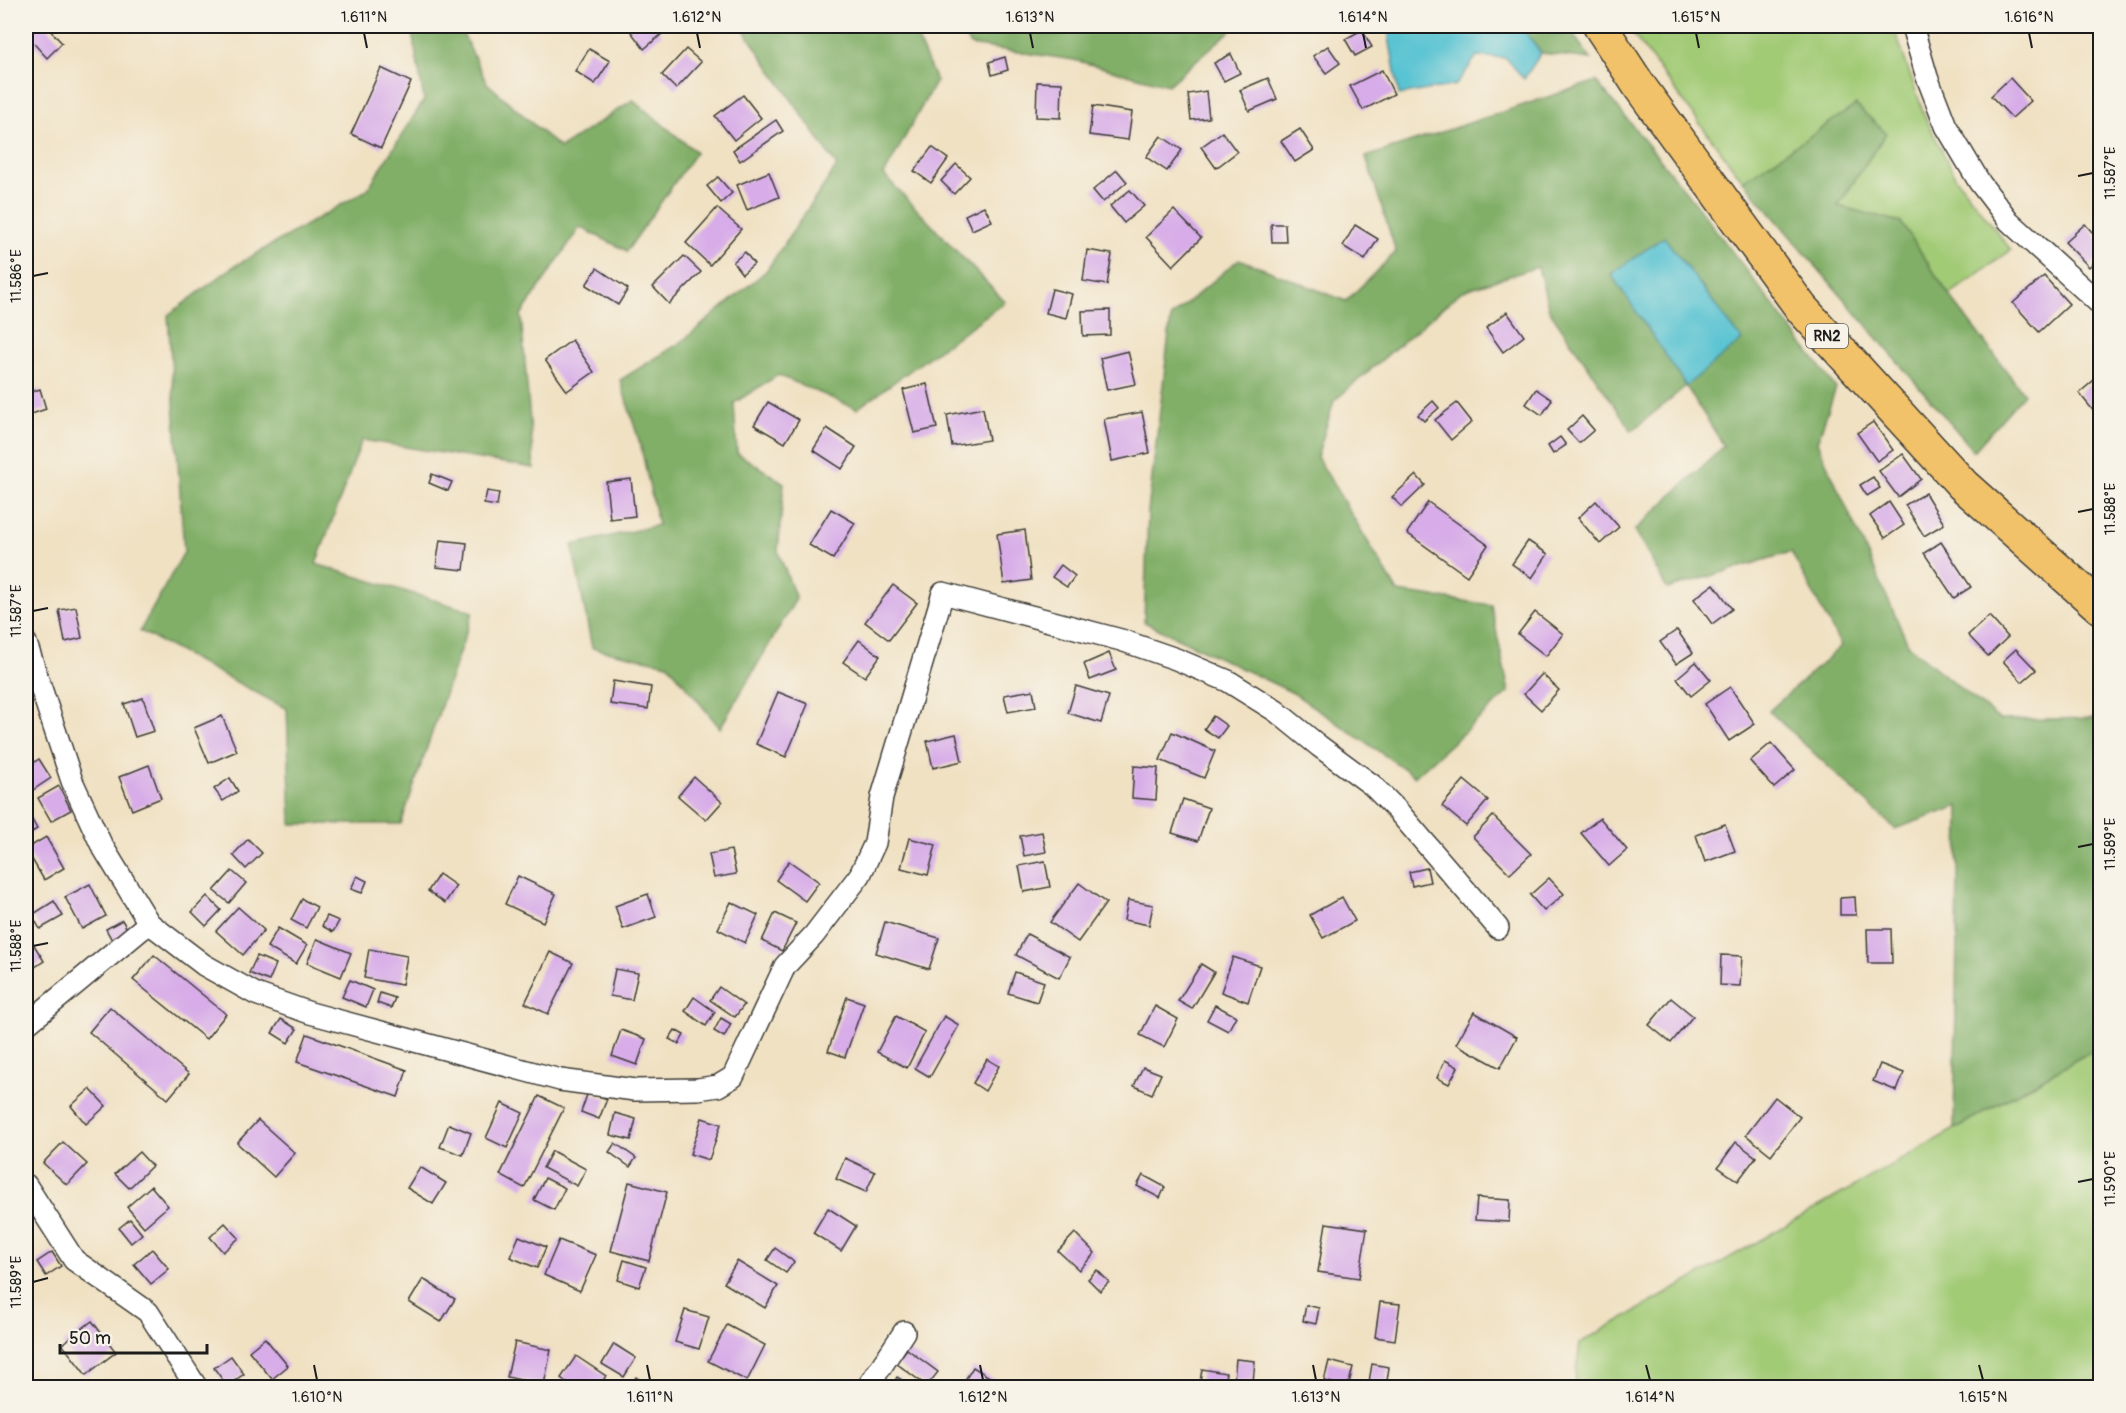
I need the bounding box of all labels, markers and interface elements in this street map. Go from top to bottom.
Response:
text: 1.611°N [341,8,387,27]
text: 1.612°N [673,8,721,27]
text: 1.613°N [1006,8,1054,27]
text: 1.614°N [1338,8,1388,27]
text: 1.615°N [1672,8,1720,27]
text: 1.616°N [2004,8,2054,27]
text: 11.587°E [2101,146,2120,200]
text: 11.586°E [7,249,26,303]
road number: RN2 [1806,324,1848,348]
text: 11.588°E [2101,482,2120,535]
text: 11.587°E [7,584,26,638]
text: 11.589°E [2101,817,2120,870]
text: 11.588°E [7,919,26,972]
text: 11.590°E [2101,1151,2120,1207]
text: 11.589°E [7,1255,26,1308]
scale bar [60,1317,207,1355]
text: 50 m [69,1327,111,1350]
text: 1.610°N [292,1388,342,1407]
text: 1.611°N [627,1388,673,1407]
text: 1.612°N [959,1388,1007,1407]
text: 1.613°N [1292,1388,1340,1407]
text: 1.614°N [1625,1388,1675,1407]
text: 1.615°N [1959,1388,2007,1407]

